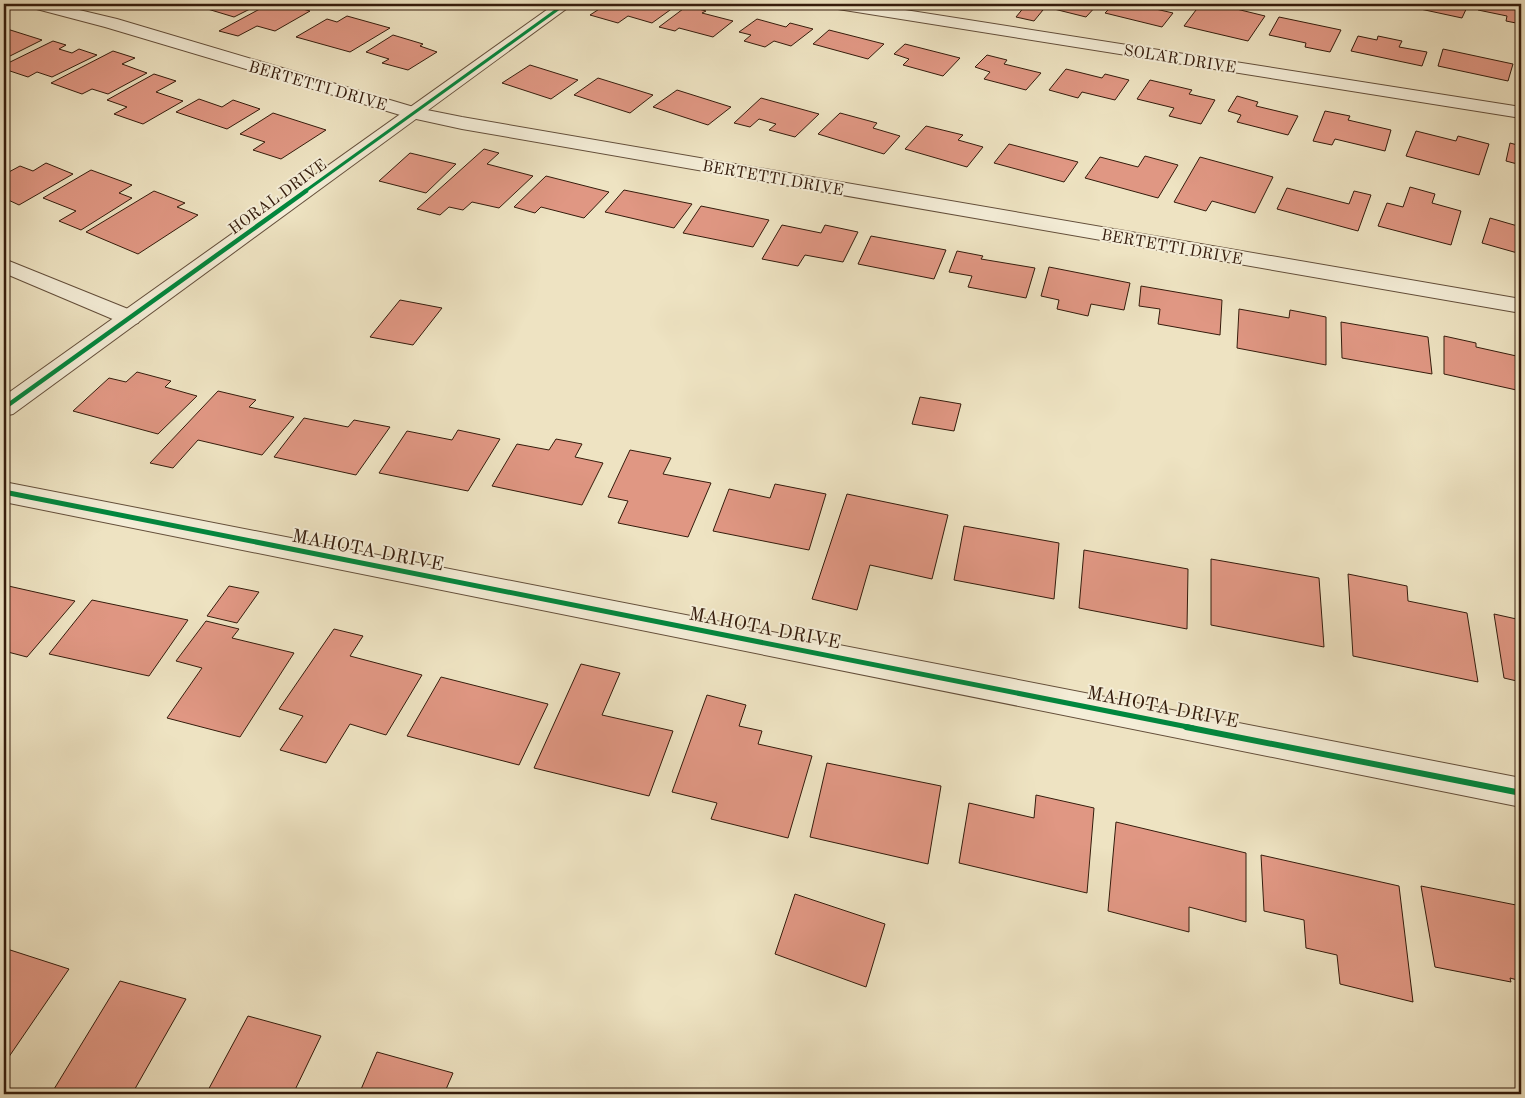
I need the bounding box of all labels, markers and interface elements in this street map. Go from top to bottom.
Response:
street label: SOLAR DRIVE [1122,43,1237,77]
street label: BERTETTI DRIVE [246,59,389,114]
street label: HORAL DRIVE [226,157,330,238]
street label: BERTETTI DRIVE [701,159,845,199]
street label: BERTETTI DRIVE [1100,228,1244,268]
street label: MAHOTA DRIVE [290,527,445,575]
street label: MAHOTA DRIVE [687,605,842,653]
street label: MAHOTA DRIVE [1085,684,1240,732]

